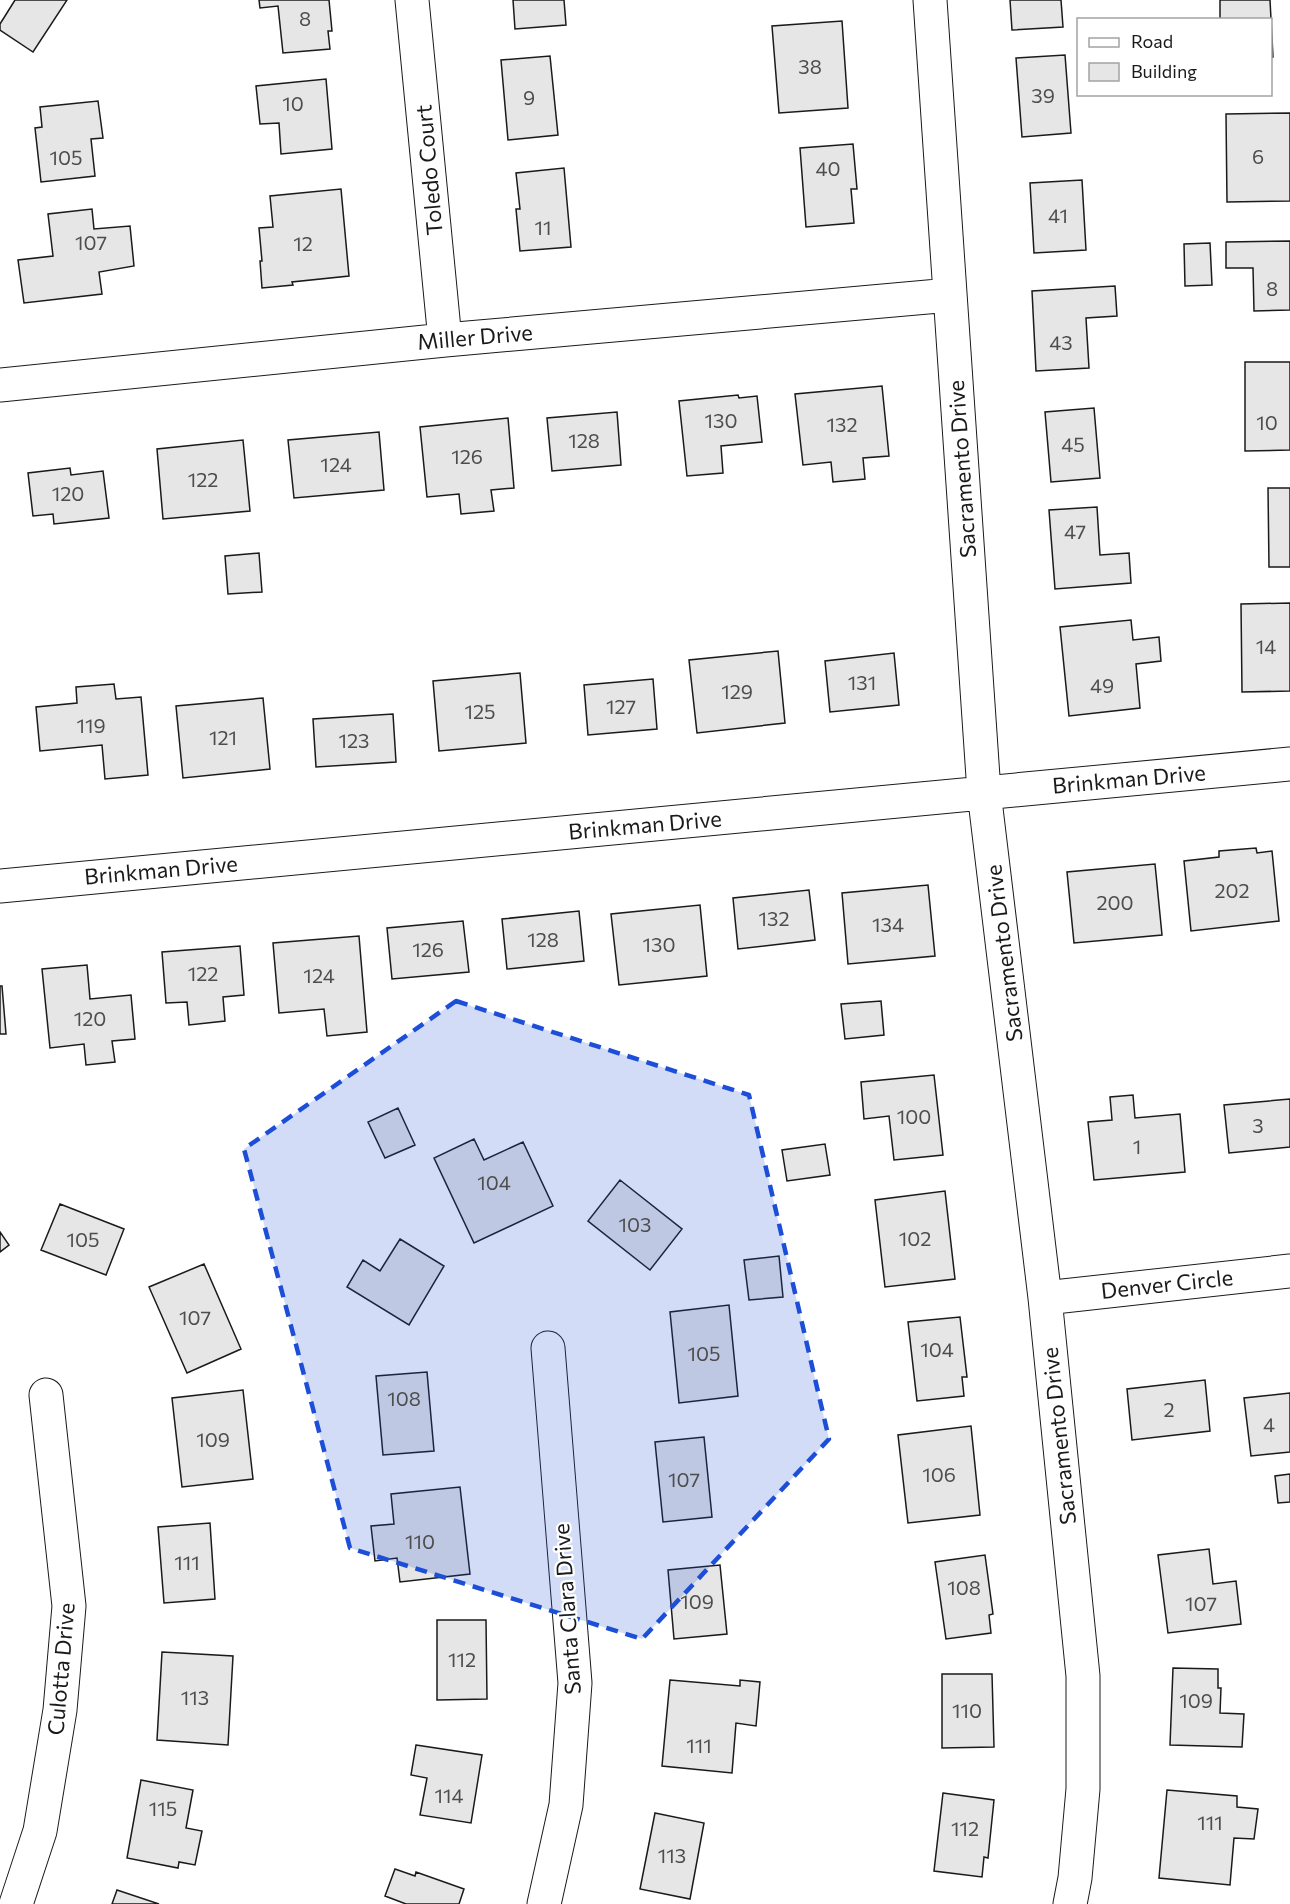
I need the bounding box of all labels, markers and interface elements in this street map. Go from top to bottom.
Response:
house number: 8 [299,6,311,30]
legend [1077,18,1272,96]
text: Road [1131,30,1173,52]
house number: 38 [798,54,822,78]
text: Building [1131,60,1197,82]
house number: 39 [1031,83,1055,107]
house number: 9 [523,85,535,109]
house number: 10 [282,91,304,115]
street label: Toledo Court [409,104,448,237]
house number: 6 [1252,144,1264,168]
house number: 105 [49,145,83,169]
house number: 40 [815,156,841,180]
house number: 41 [1048,203,1068,227]
house number: 11 [534,215,552,239]
house number: 107 [75,230,107,254]
house number: 12 [293,231,313,255]
house number: 8 [1266,276,1278,300]
street label: Miller Drive [416,318,534,355]
house number: 43 [1049,330,1073,354]
street label: Sacramento Drive [942,379,981,559]
house number: 130 [704,408,738,432]
house number: 10 [1256,410,1278,434]
house number: 132 [827,412,858,436]
house number: 128 [568,428,600,452]
house number: 45 [1061,432,1085,456]
house number: 126 [451,444,483,468]
house number: 124 [320,452,352,476]
house number: 122 [188,467,218,491]
house number: 120 [52,481,84,505]
house number: 47 [1064,519,1086,543]
house number: 14 [1256,634,1276,658]
house number: 131 [848,670,876,694]
house number: 49 [1090,673,1114,697]
house number: 129 [721,679,753,703]
house number: 127 [606,694,636,718]
house number: 125 [464,699,496,723]
house number: 119 [76,713,106,737]
house number: 121 [209,725,237,749]
house number: 123 [338,728,370,752]
street label: Brinkman Drive [1051,758,1207,799]
street label: Brinkman Drive [567,804,723,845]
street label: Brinkman Drive [83,849,239,890]
street label: Sacramento Drive [979,863,1028,1043]
house number: 202 [1214,878,1250,902]
house number: 200 [1096,890,1134,914]
house number: 132 [759,906,790,930]
house number: 134 [872,912,904,936]
house number: 128 [527,927,559,951]
house number: 130 [642,932,676,956]
house number: 126 [412,937,444,961]
house number: 122 [188,961,218,985]
house number: 124 [303,963,335,987]
house number: 120 [74,1006,106,1030]
house number: 100 [897,1104,931,1128]
house number: 3 [1252,1113,1264,1137]
house number: 1 [1133,1134,1141,1158]
house number: 104 [477,1170,511,1194]
house number: 103 [619,1212,651,1236]
house number: 102 [899,1226,931,1250]
house number: 105 [66,1227,100,1251]
street label: Denver Circle [1099,1263,1234,1304]
house number: 107 [179,1305,211,1329]
house number: 104 [920,1337,954,1361]
house number: 105 [687,1341,721,1365]
street label: Sacramento Drive [1036,1346,1081,1526]
house number: 108 [387,1386,421,1410]
house number: 2 [1163,1397,1175,1421]
house number: 4 [1263,1412,1275,1436]
house number: 109 [196,1427,230,1451]
house number: 106 [922,1462,956,1486]
house number: 107 [668,1467,700,1491]
street label: Santa Clara Drive [547,1523,586,1695]
house number: 110 [405,1529,435,1553]
house number: 111 [174,1550,200,1574]
house number: 108 [947,1575,981,1599]
house number: 109 [680,1589,714,1613]
house number: 107 [1185,1591,1217,1615]
street label: Culotta Drive [41,1602,80,1736]
house number: 112 [448,1647,476,1671]
house number: 113 [181,1685,209,1709]
house number: 109 [1179,1688,1213,1712]
house number: 110 [952,1698,982,1722]
house number: 111 [686,1733,712,1757]
house number: 114 [434,1783,464,1807]
house number: 115 [149,1796,177,1820]
house number: 111 [1197,1810,1223,1834]
house number: 112 [951,1816,979,1840]
house number: 113 [658,1843,686,1867]

